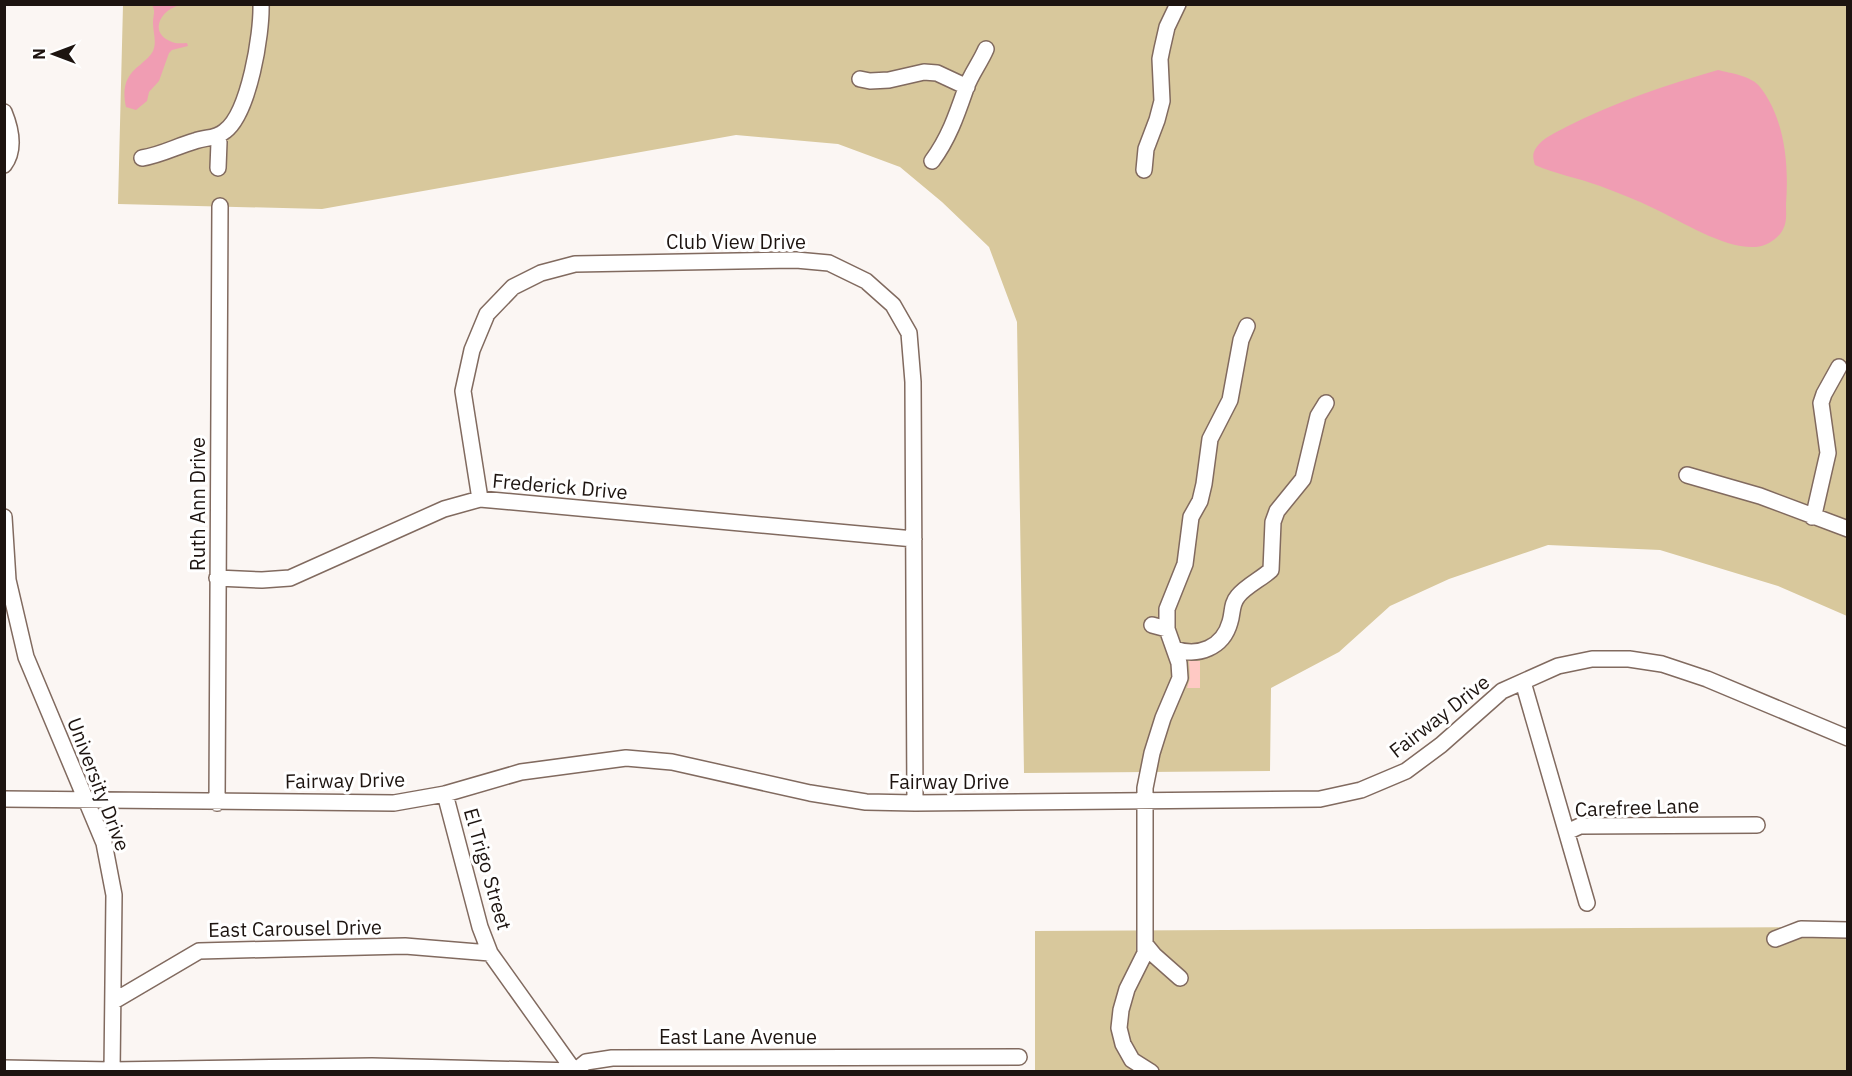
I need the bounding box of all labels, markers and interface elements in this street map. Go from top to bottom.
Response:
north arrow [24,24,84,84]
text: N [29,48,49,60]
street label: Club View Drive [666,228,806,255]
street label: Ruth Ann Drive [184,437,211,571]
street label: Frederick Drive [491,467,629,505]
street label: Fairway Drive [1383,668,1495,764]
street label: University Drive [61,713,137,855]
street label: Fairway Drive [285,765,405,795]
street label: Fairway Drive [889,768,1009,795]
street label: Carefree Lane [1574,791,1700,823]
street label: El Trigo Street [458,805,518,933]
street label: East Carousel Drive [208,913,382,943]
street label: East Lane Avenue [659,1023,817,1050]

